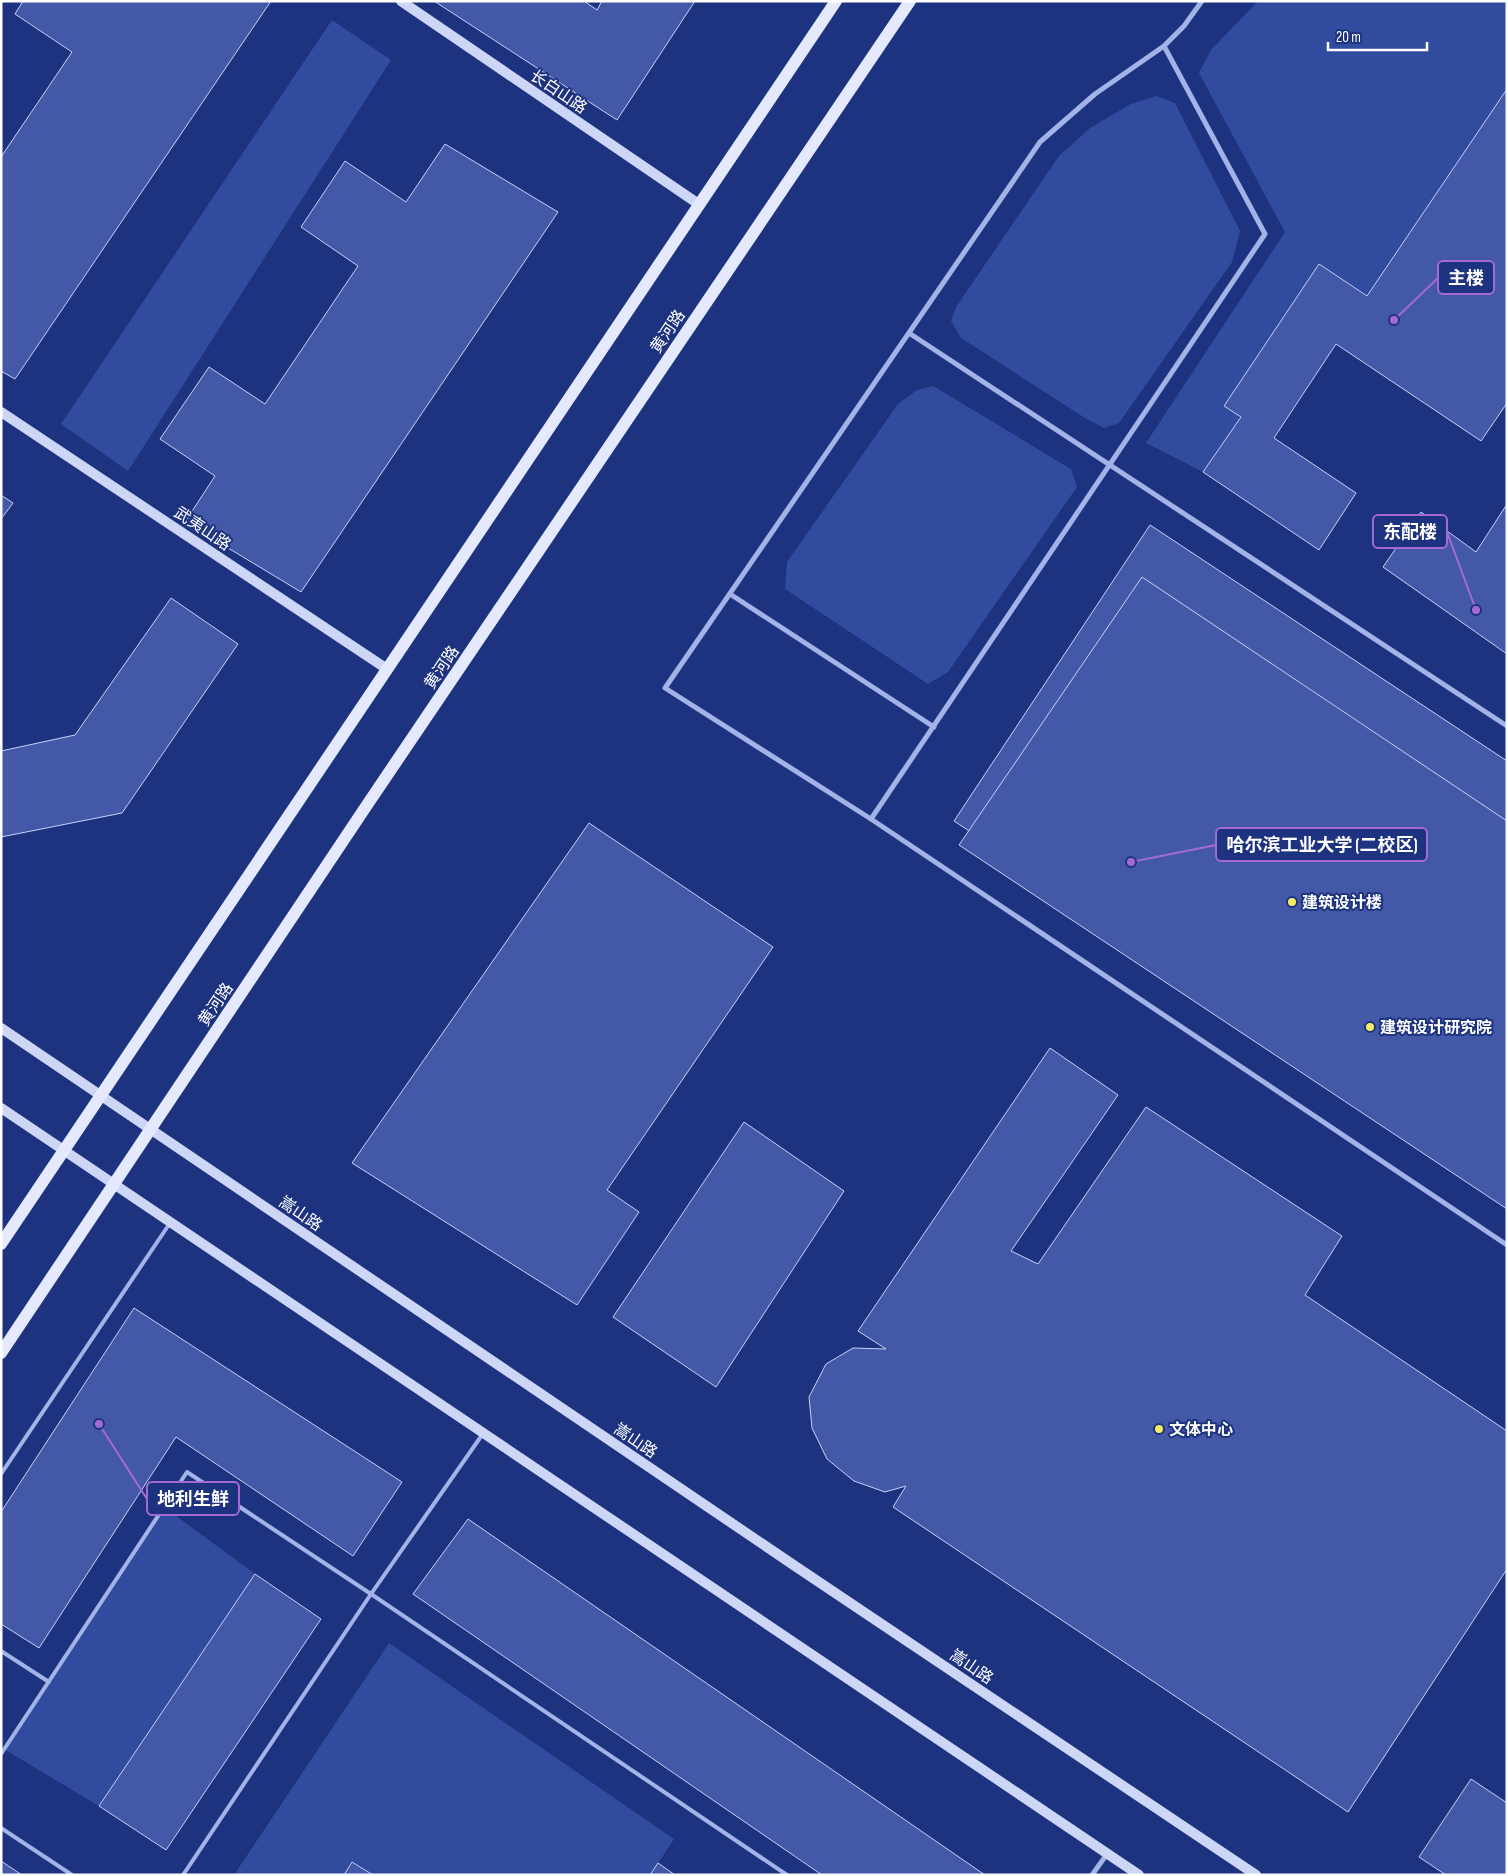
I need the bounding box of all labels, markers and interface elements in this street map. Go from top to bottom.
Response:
scale bar [1328,20,1427,52]
text: 20 m [1336,28,1361,47]
street label: 长白山路 [526,66,590,118]
callout: 主楼 [1438,261,1494,294]
text: 主楼 [1448,268,1484,289]
street label: 黄河路 [647,307,690,357]
street label: 武夷山路 [170,503,234,555]
callout: 东配楼 [1373,515,1447,548]
text: 东配楼 [1383,522,1437,543]
street label: 黄河路 [421,643,464,693]
callout: 哈尔滨工业大学 (二校区) [1216,828,1427,861]
text: 哈尔滨工业大学 (二校区) [1226,835,1418,856]
place label: 建筑设计楼 [1302,894,1382,913]
marker: 建筑设计楼 [1286,896,1298,908]
street label: 黄河路 [195,980,238,1030]
place label: 建筑设计研究院 [1380,1019,1492,1038]
marker: 建筑设计研究院 [1364,1021,1376,1033]
street label: 嵩山路 [275,1193,325,1236]
street label: 嵩山路 [610,1420,660,1463]
place label: 文体中心 [1169,1421,1233,1440]
marker: 文体中心 [1153,1423,1165,1435]
callout: 地利生鲜 [147,1482,239,1515]
text: 地利生鲜 [157,1489,229,1510]
street label: 嵩山路 [946,1646,996,1689]

